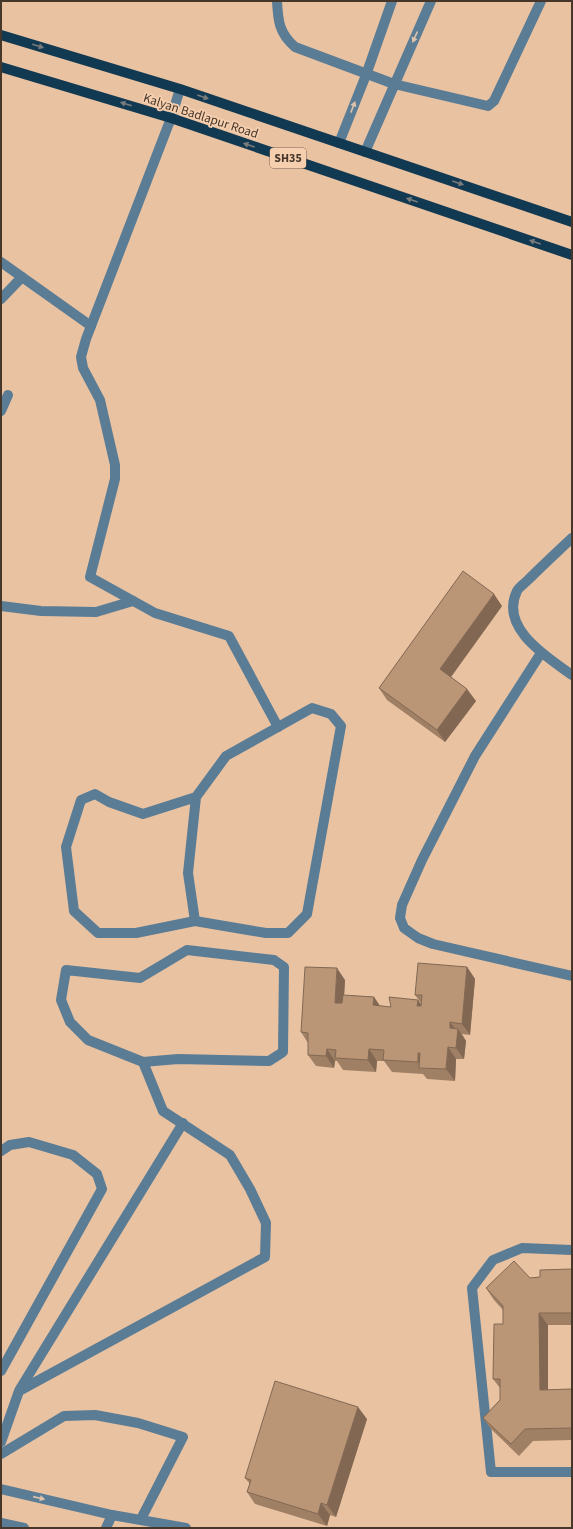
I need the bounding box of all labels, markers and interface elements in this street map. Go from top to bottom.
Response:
one-way arrow [412,31,418,42]
one-way arrow [33,43,45,49]
street label: Kalyan Badlapur Road [141,89,261,143]
one-way arrow [197,94,209,100]
one-way arrow [351,100,357,112]
one-way arrow [119,101,131,107]
one-way arrow [243,141,255,147]
road number: SH35 [270,148,306,168]
one-way arrow [453,181,465,187]
one-way arrow [406,197,418,203]
one-way arrow [529,239,541,245]
one-way arrow [33,1495,45,1501]

